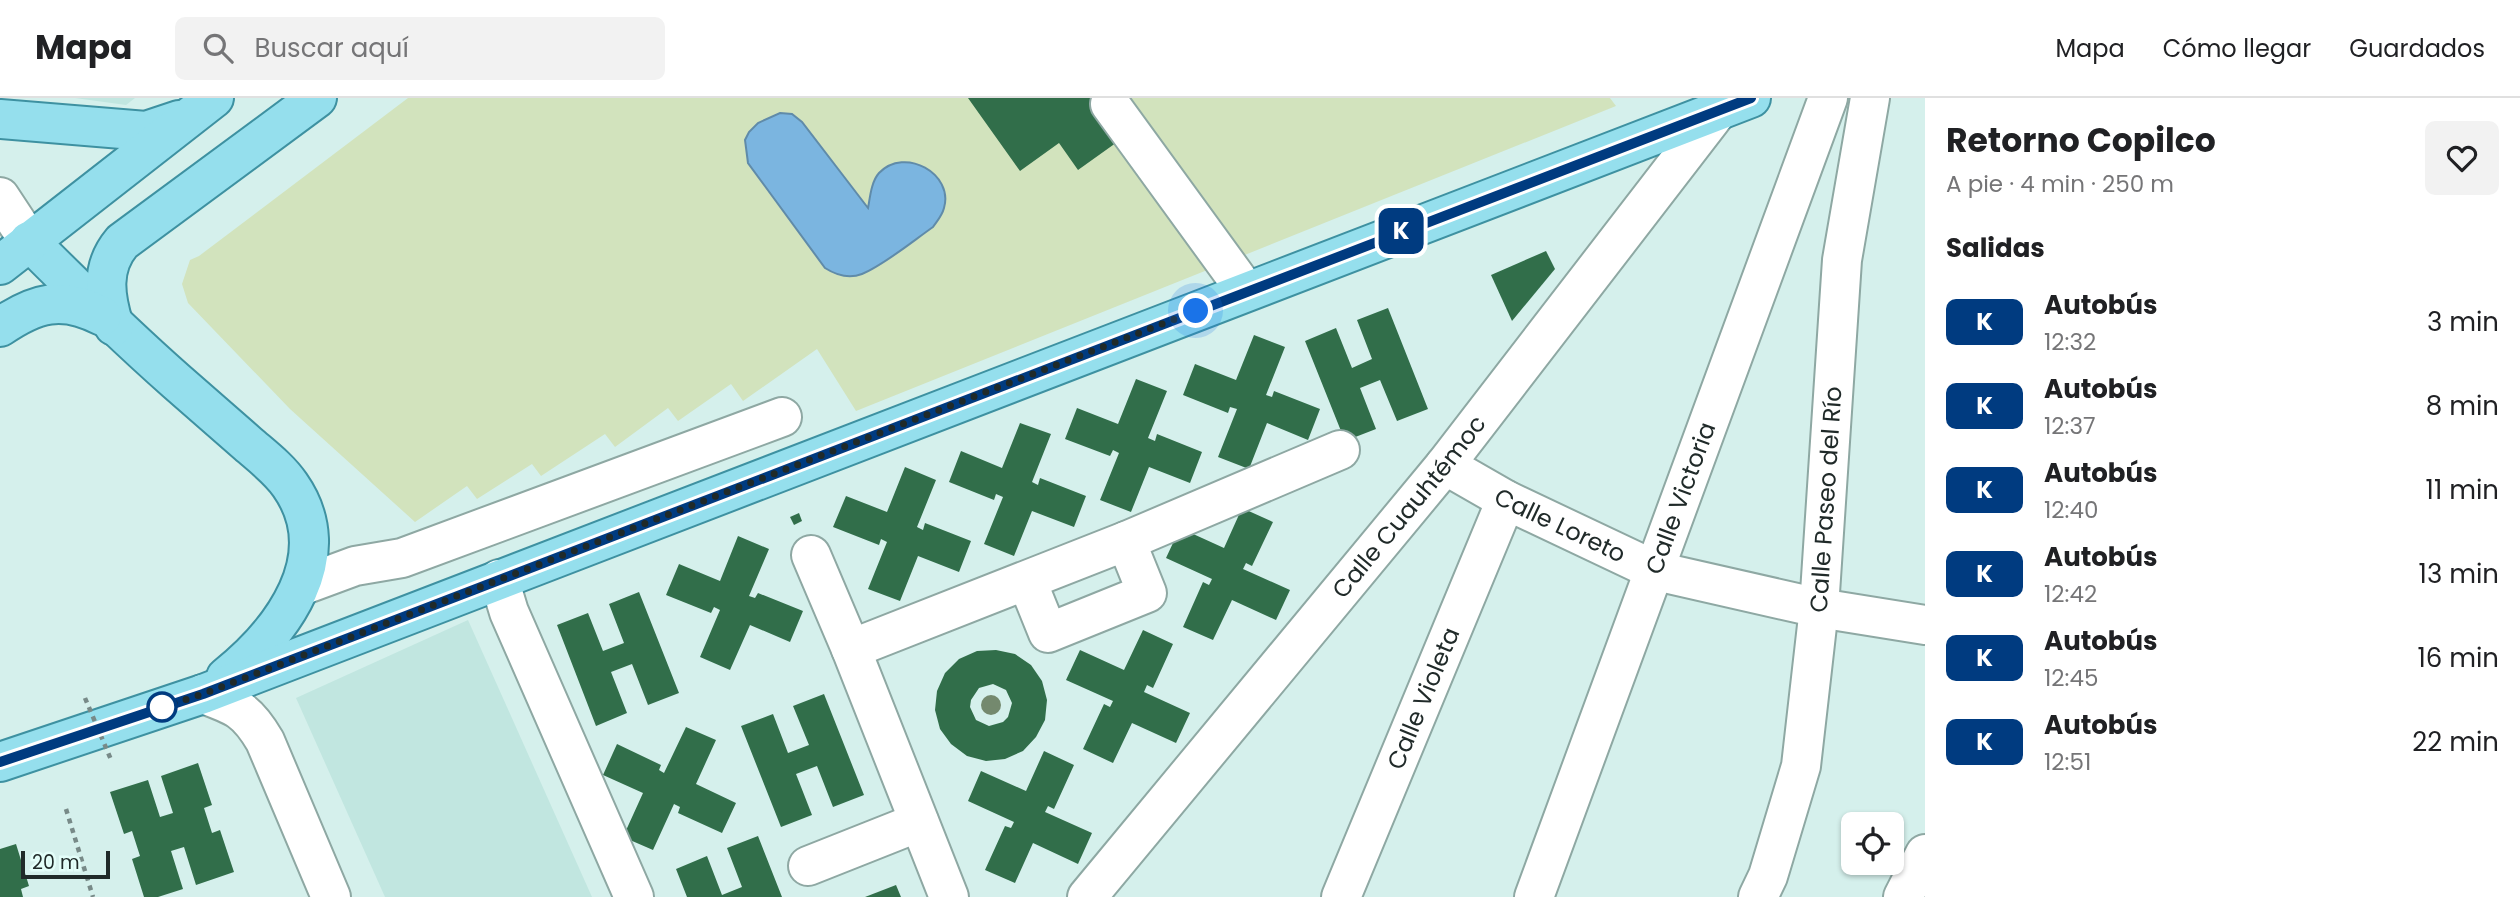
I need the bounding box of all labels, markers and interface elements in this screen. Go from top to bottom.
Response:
search box [175,17,665,80]
text: Mapa [35,24,133,71]
icon: search [199,29,237,67]
text: Buscar aquí [255,30,409,66]
text: Mapa [2055,32,2125,65]
text: Cómo llegar [2163,32,2311,65]
text: Guardados [2349,32,2485,65]
text: Retorno Copilco [1946,117,2216,164]
button: heart [2425,121,2499,195]
text: A pie · 4 min · 250 m [1946,168,2174,200]
line badge: K [1378,208,1424,254]
text: K [1393,214,1409,247]
text: Salidas [1946,230,2045,266]
text: Autobús [2044,287,2158,323]
your location [1178,293,1213,328]
text: 3 min [2427,304,2499,340]
text: K [1976,305,1993,338]
text: 12:32 [2044,326,2096,358]
text: Autobús [2044,371,2158,407]
street label: Calle Paseo del Río [1802,385,1850,613]
text: 8 min [2426,388,2499,424]
text: K [1976,389,1993,422]
street label: Calle Cuauhtémoc [1324,408,1493,605]
text: 12:37 [2044,410,2096,442]
street label: Calle Victoria [1637,417,1723,579]
text: Autobús [2044,455,2158,491]
text: 11 min [2426,472,2499,508]
text: K [1976,473,1993,506]
street label: Calle Loreto [1488,480,1631,570]
text: 12:40 [2044,494,2098,526]
text: Autobús [2044,539,2158,575]
text: 13 min [2419,556,2499,592]
text: K [1976,557,1993,590]
text: 12:42 [2044,578,2097,610]
street label: Calle Violeta [1379,622,1467,774]
text: Autobús [2044,623,2158,659]
text: 16 min [2417,640,2499,676]
text: K [1976,641,1993,674]
text: 12:45 [2044,662,2098,694]
unlabelled marker [147,692,177,722]
text: Autobús [2044,707,2158,743]
text: 22 min [2412,724,2499,760]
text: K [1976,725,1993,758]
text: 12:51 [2044,746,2091,778]
map controls [1841,812,1904,875]
button: locate [1841,812,1904,875]
scale bar [21,848,110,880]
text: 20 m [32,849,80,876]

